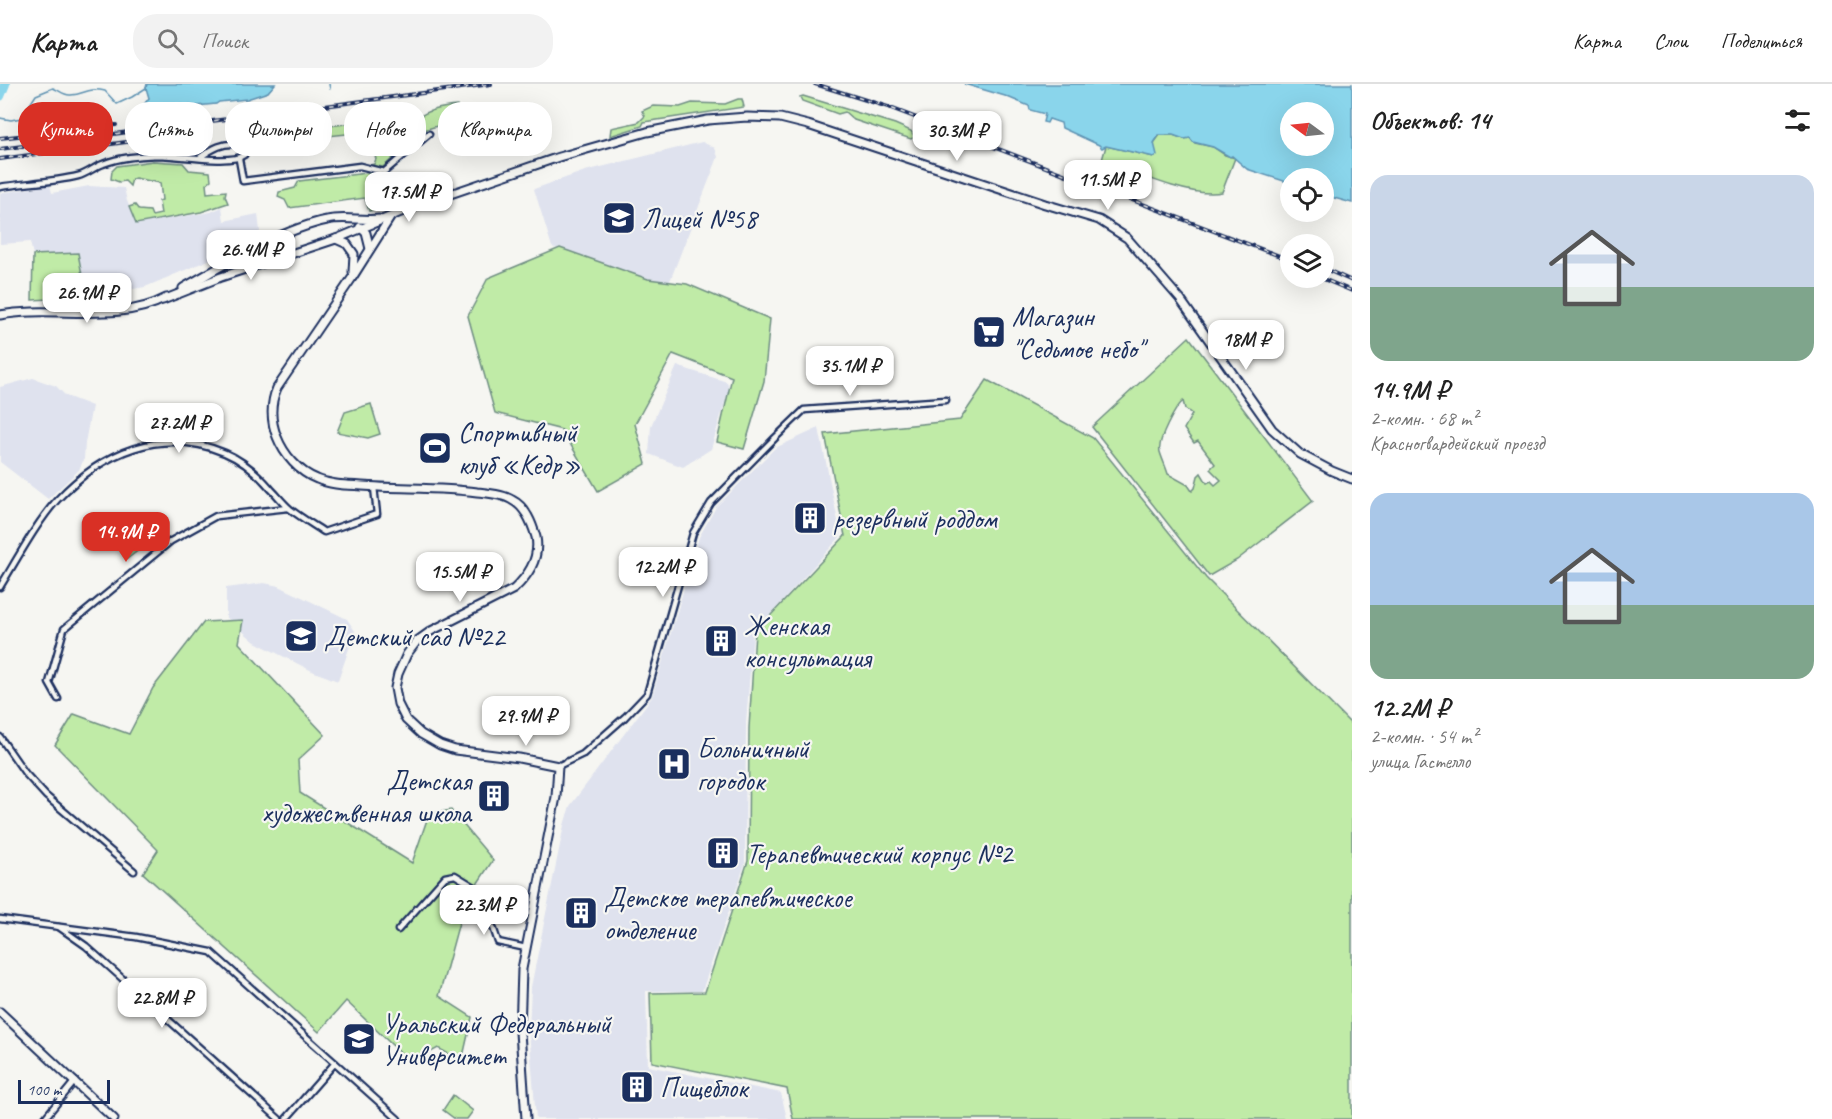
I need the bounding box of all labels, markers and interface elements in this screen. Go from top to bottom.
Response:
search box [133,14,553,68]
text: Карта [30,24,97,59]
icon: search [154,25,187,58]
text: Поиск [202,27,248,55]
text: Карта [1573,28,1621,54]
text: Слои [1654,28,1688,54]
text: Поделиться [1721,28,1802,54]
chip: Купить [18,102,113,156]
chip: Снять [125,102,213,156]
chip: Фильтры [225,102,332,156]
chip: Новое [344,102,426,156]
chip: Квартира [438,102,552,156]
north arrow [1280,102,1334,156]
map controls [1280,102,1334,288]
text: Объектов: 14 [1370,104,1490,137]
icon: filters [1781,104,1814,137]
pin: 30.3M ₽ [902,111,1012,162]
text: 30.3M ₽ [927,118,987,143]
pin: 11.5M ₽ [1053,160,1163,211]
text: 11.5M ₽ [1078,167,1138,192]
button: locate [1280,168,1334,222]
pin: 17.5M ₽ [354,172,464,223]
text: 17.5M ₽ [379,179,439,204]
school or university icon: Лицей №58 [601,200,637,236]
place label: Лицей №58 [642,201,759,236]
icon: home [1538,214,1646,322]
pin: 26.4M ₽ [196,230,306,281]
button: layers [1280,234,1334,288]
text: 26.4M ₽ [220,237,282,262]
pin: 26.9M ₽ [32,273,142,324]
text: 26.9M ₽ [57,280,117,305]
place label: Магазин "Седьмое небо" [1012,299,1149,366]
supermarket icon: Магазин "Седьмое небо" [971,314,1007,350]
pin: 18M ₽ [1204,320,1288,371]
text: 18M ₽ [1222,327,1270,352]
pin: 35.1M ₽ [795,346,905,397]
text: 35.1M ₽ [820,353,880,378]
text: 14.9M ₽ [1370,373,1449,406]
pin: 27.2M ₽ [124,403,234,454]
text: 2-комн. · 68 m² [1370,406,1478,431]
text: 27.2M ₽ [149,410,209,435]
place label: Спортивный клуб «Кедр» [458,415,581,482]
sports icon: Спортивный клуб «Кедр» [417,430,453,466]
text: Красногвардейский проезд [1370,431,1544,456]
building icon: резервный роддом [792,500,828,536]
place label: резервный роддом [833,501,998,536]
pin: 14.9M ₽ [71,512,181,563]
text: 14.9M ₽ [96,519,156,544]
icon: home [1538,532,1646,640]
pin: 12.2M ₽ [608,547,718,598]
pin: 15.5M ₽ [405,552,515,603]
text: 12.2M ₽ [633,554,693,579]
text: 15.5M ₽ [430,559,490,584]
place label: Женская консультация [744,608,873,675]
school or university icon: Детский сад №22 [283,618,319,654]
place label: Детский сад №22 [324,619,507,654]
building icon: Женская консультация [703,623,739,659]
text: 12.2M ₽ [1370,691,1449,724]
pin: 29.9M ₽ [471,696,581,747]
text: 29.9M ₽ [496,703,556,728]
text: 2-комн. · 54 m² [1370,724,1478,749]
place label: Больничный городок [697,731,810,798]
hospital icon: Больничный городок [656,746,692,782]
text: улица Гастелло [1370,749,1470,774]
place label: Детская художественная школа [262,763,473,830]
building icon: Детская художественная школа [476,778,512,814]
building icon: Терапевтический корпус №2 [705,835,741,871]
place label: Терапевтический корпус №2 [746,836,1015,871]
place label: Детское терапевтическое отделение [604,880,853,947]
pin: 22.3M ₽ [429,885,539,936]
text: 22.3M ₽ [454,892,514,917]
building icon: Детское терапевтическое отделение [563,895,599,931]
pin: 22.8M ₽ [107,978,217,1029]
text: 22.8M ₽ [132,985,192,1010]
place label: Уральский Федеральный Университет [382,1006,612,1073]
school or university icon: Уральский Федеральный Университет [341,1021,377,1057]
building icon: Пищеблок [619,1069,655,1105]
place label: Пищеблок [660,1070,750,1105]
scale bar [18,1077,110,1104]
text: 100 m [27,1080,61,1100]

